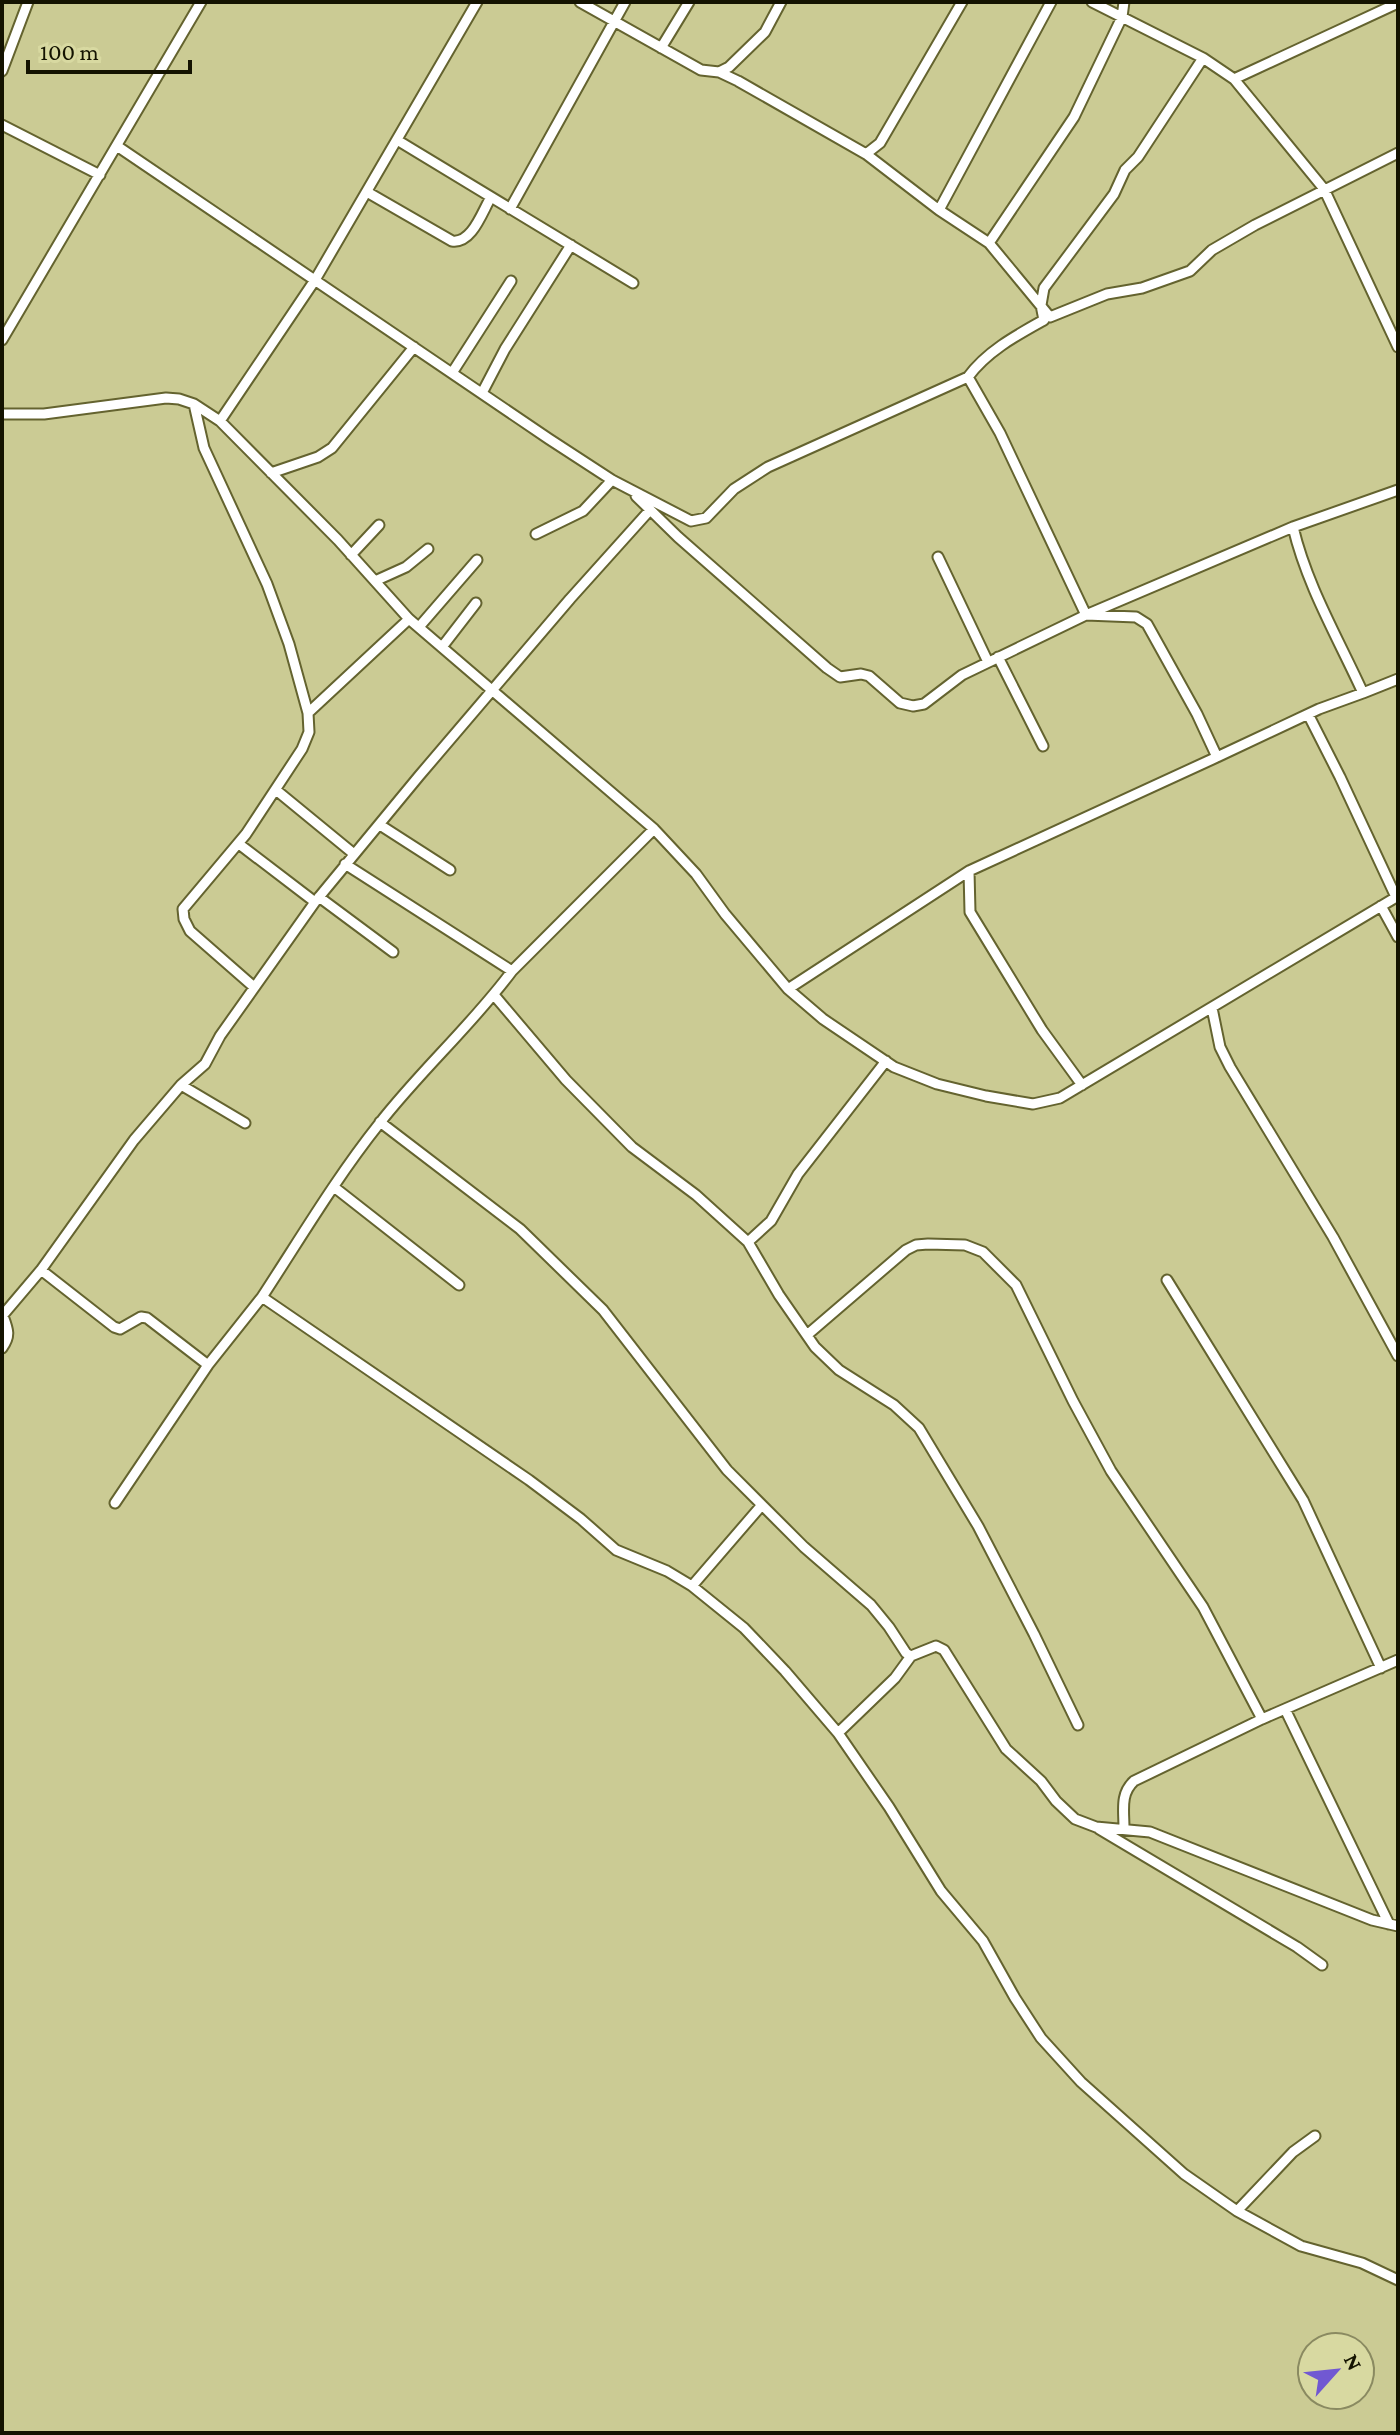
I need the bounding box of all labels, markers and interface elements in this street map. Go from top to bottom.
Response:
scale bar [28,24,190,74]
text: 100 m [40,38,99,65]
north arrow [1296,2331,1376,2411]
text: N [1339,2350,1368,2375]

